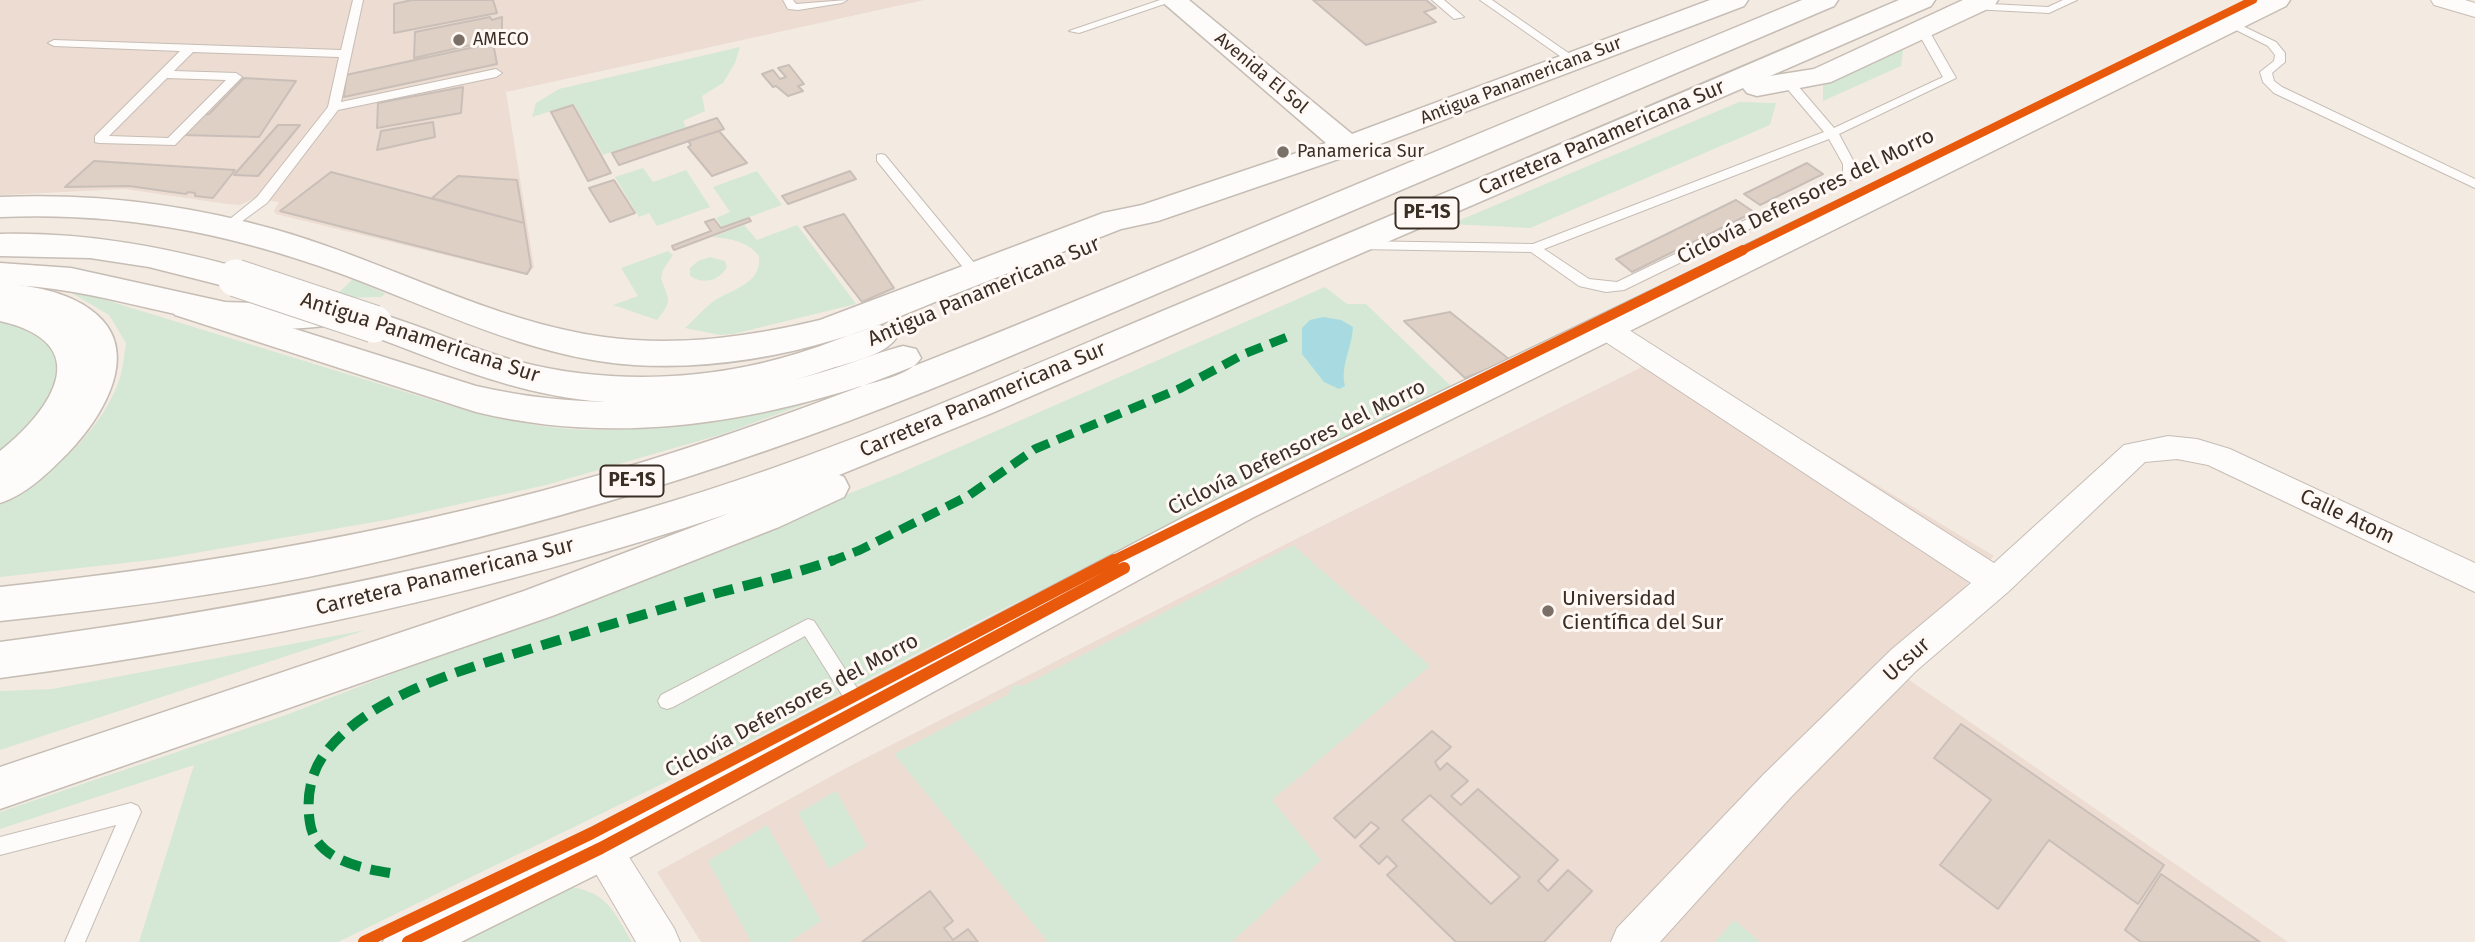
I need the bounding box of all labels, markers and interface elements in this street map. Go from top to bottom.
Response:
street label: Avenida El Sol [1210,28,1312,118]
place label: AMECO [473,29,529,51]
marker: AMECO [451,32,467,48]
street label: Antigua Panamericana Sur [1417,33,1625,129]
street label: Carretera Panamericana Sur [1475,75,1729,201]
street label: Ciclovía Defensores del Morro [1673,124,1939,270]
place label: Panamerica Sur [1297,141,1424,163]
marker: Panamerica Sur [1275,144,1291,160]
road number: PE-1S [1396,197,1458,228]
street label: Antigua Panamericana Sur [864,232,1104,352]
street label: Antigua Panamericana Sur [297,287,543,389]
street label: Carretera Panamericana Sur [856,337,1110,463]
street label: Ciclovía Defensores del Morro [1164,375,1430,521]
road number: PE-1S [600,466,664,496]
street label: Calle Atom [2296,484,2398,550]
street label: Carretera Panamericana Sur [313,533,577,621]
place label: Universidad Científica del Sur [1562,586,1723,636]
marker: Universidad Científica del Sur [1540,603,1556,619]
street label: Ciclovía Defensores del Morro [661,628,923,784]
street label: Ucsur [1878,633,1936,687]

